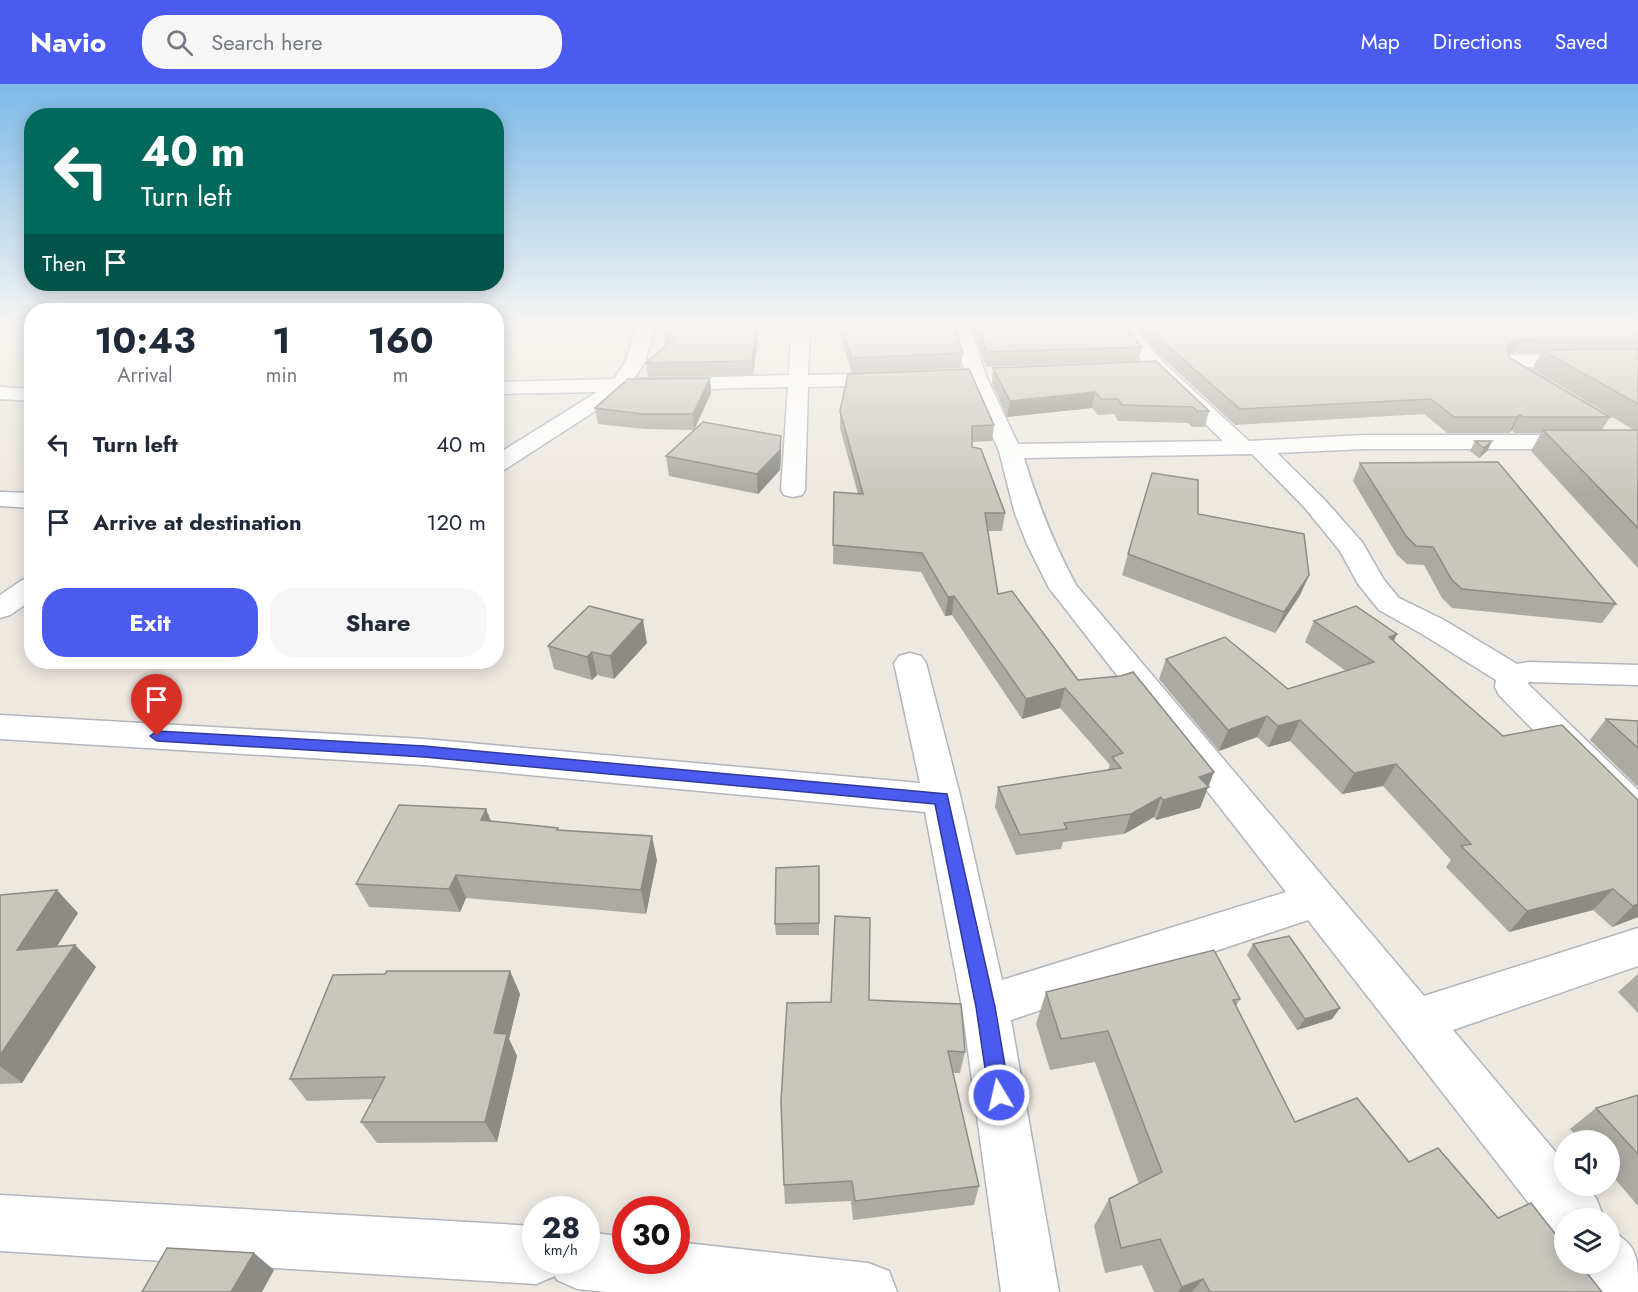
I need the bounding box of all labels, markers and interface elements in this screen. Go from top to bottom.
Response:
search box [142,15,562,69]
text: Navio [30,22,106,63]
icon: search [163,26,196,59]
text: Search here [211,26,322,58]
text: Map [1361,27,1400,57]
text: Directions [1433,27,1522,57]
text: Saved [1555,27,1608,57]
text: 40 m [141,121,245,182]
icon: left [42,132,120,210]
text: Turn left [141,177,231,216]
icon: arrive [99,246,132,279]
text: Then [42,247,87,279]
text: 10:43 [94,314,196,366]
text: 1 [272,314,291,366]
text: 160 [367,314,434,366]
text: Arrival [117,361,172,390]
text: min [266,361,297,390]
text: m [393,361,408,390]
icon: left [42,428,75,461]
text: Turn left [93,428,178,460]
text: 40 m [436,428,486,460]
icon: arrive [42,506,75,539]
text: Arrive at destination [93,506,302,538]
text: 120 m [427,506,486,538]
button: Exit [42,588,258,657]
button: Share [270,588,486,657]
pin [131,674,182,736]
icon: arrive [140,683,173,716]
position arrow [967,1063,1031,1127]
map controls [1554,1130,1620,1274]
button: sound [1554,1130,1620,1196]
speed limit sign: 30 [612,1196,690,1274]
text: 28 [542,1206,580,1249]
button: layers [1554,1208,1620,1274]
text: km/h [544,1239,578,1261]

